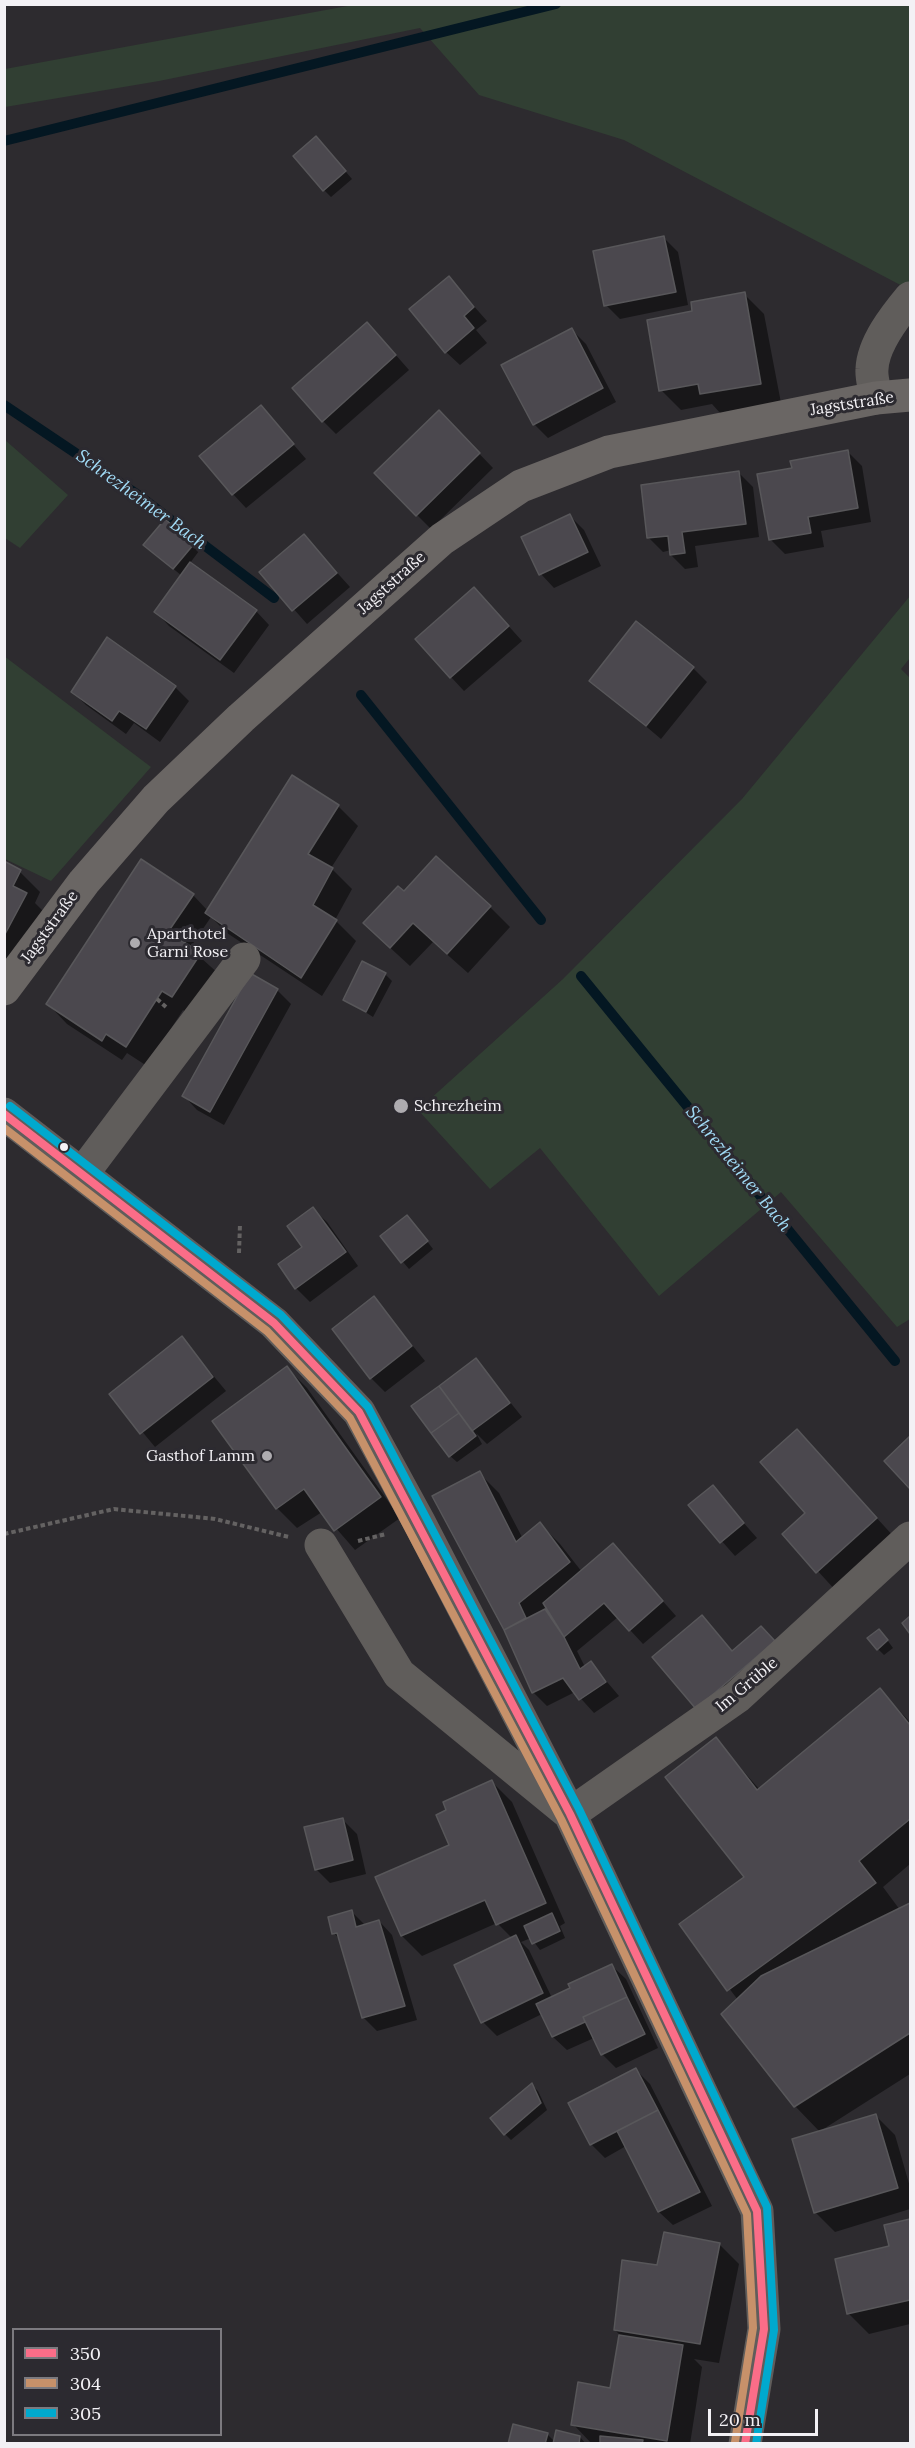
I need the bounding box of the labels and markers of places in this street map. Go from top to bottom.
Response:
place label: Aparthotel Garni Rose [147,924,228,962]
marker: Aparthotel Garni Rose [128,936,142,950]
place label: Schrezheim [414,1096,502,1116]
marker: Schrezheim [392,1097,410,1115]
unlabelled marker [58,1141,70,1153]
place label: Gasthof Lamm [146,1446,255,1466]
marker: Gasthof Lamm [260,1449,274,1463]

